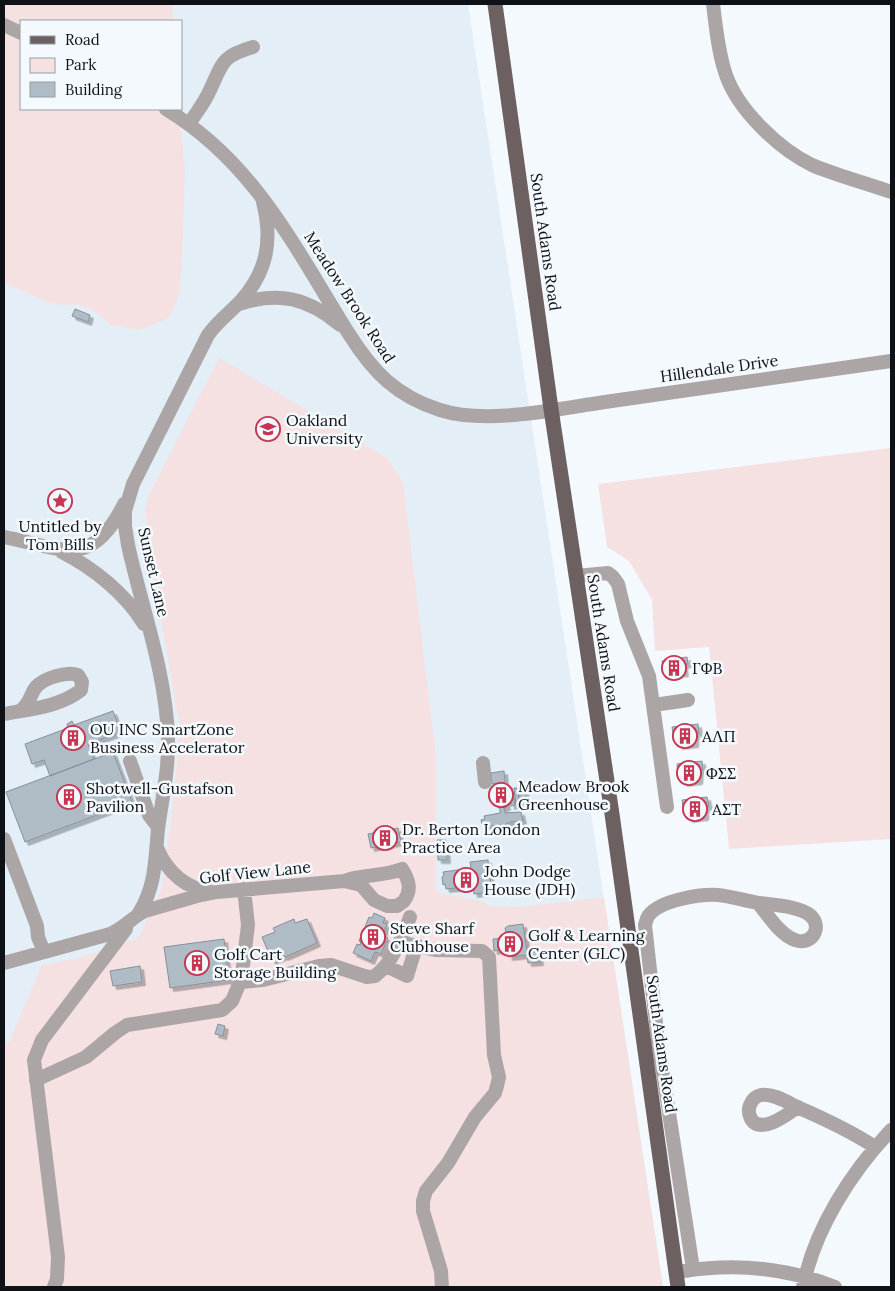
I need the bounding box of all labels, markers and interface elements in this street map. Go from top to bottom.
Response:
legend [20,20,182,110]
text: Road [65,30,100,49]
text: Park [65,55,96,74]
text: Building [65,80,123,99]
street label: South Adams Road [526,172,566,313]
street label: Meadow Brook Road [300,228,400,367]
street label: Hillendale Drive [659,350,780,386]
place label: Oakland University [286,410,363,448]
school or university icon: Oakland University [255,416,281,442]
place icon: Untitled by Tom Bills [47,488,73,514]
place label: Untitled by Tom Bills [18,516,102,554]
street label: Sunset Lane [134,525,174,619]
street label: South Adams Road [583,573,625,714]
building icon: ΓΦB [661,655,687,681]
place label: ΓΦB [692,658,722,678]
place label: OU INC SmartZone Business Accelerator [90,719,245,757]
building icon: AΛΠ [672,723,698,749]
building icon: OU INC SmartZone Business Accelerator [60,725,86,751]
place label: AΛΠ [701,726,736,746]
building icon: ΦΣΣ [676,760,702,786]
place label: ΦΣΣ [706,763,736,783]
place label: Meadow Brook Greenhouse [518,776,630,814]
place label: Shotwell-Gustafson Pavilion [86,778,234,816]
building icon: Meadow Brook Greenhouse [488,782,514,808]
building icon: Shotwell-Gustafson Pavilion [56,784,82,810]
building icon: AΣΤ [682,796,708,822]
place label: AΣΤ [711,799,741,819]
place label: Dr. Berton London Practice Area [402,819,541,857]
building icon: Dr. Berton London Practice Area [372,825,398,851]
street label: Golf View Lane [198,856,312,888]
place label: John Dodge House (JDH) [483,861,575,900]
building icon: John Dodge House (JDH) [453,867,479,893]
place label: Steve Sharf Clubhouse [390,918,476,956]
building icon: Steve Sharf Clubhouse [360,924,386,950]
place label: Golf & Learning Center (GLC) [528,925,646,964]
building icon: Golf & Learning Center (GLC) [497,931,523,957]
place label: Golf Cart Storage Building [214,944,337,982]
building icon: Golf Cart Storage Building [184,950,210,976]
street label: South Adams Road [642,974,682,1115]

